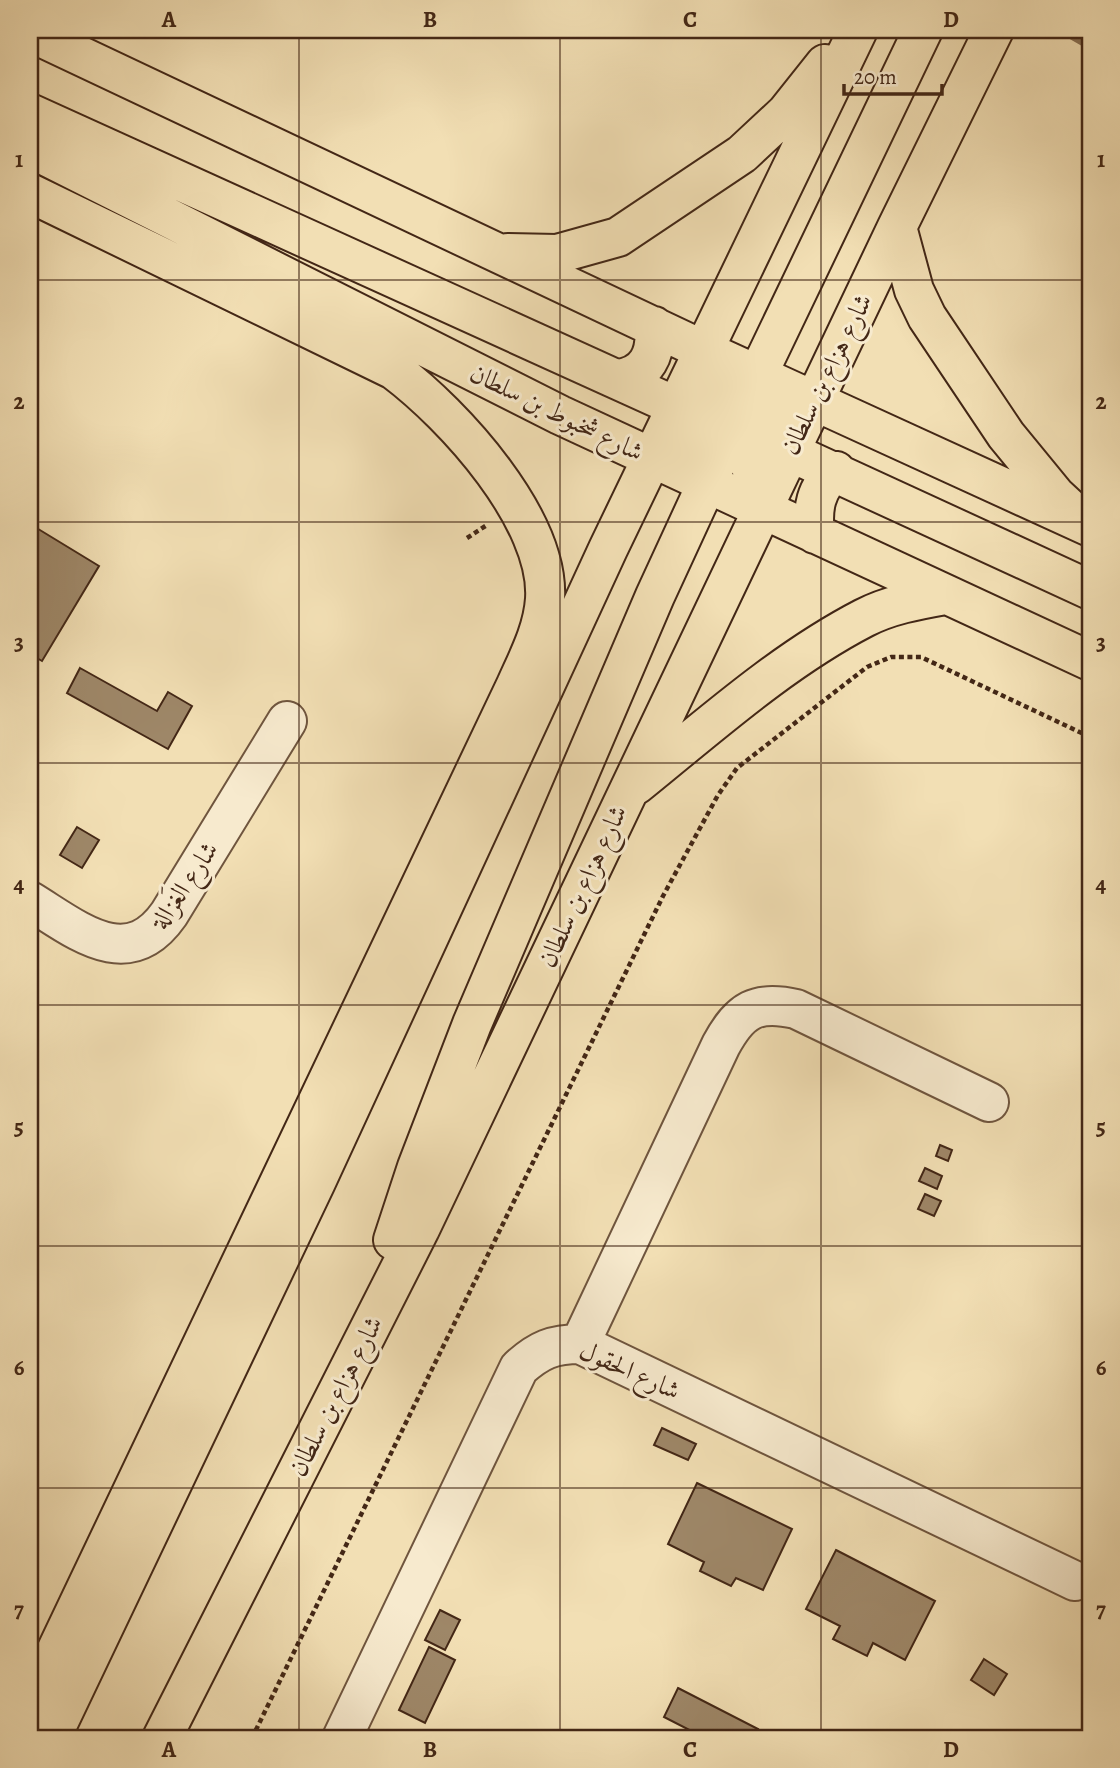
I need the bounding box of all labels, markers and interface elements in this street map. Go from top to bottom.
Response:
text: A [161,4,177,35]
text: B [423,4,437,35]
text: C [683,4,697,35]
text: D [943,4,959,35]
scale bar [844,52,942,96]
text: 20 m [854,63,897,91]
text: 1 [15,144,23,175]
text: 1 [1097,144,1105,175]
street label: شارع هزاع بن سلطان [772,288,884,462]
street label: شارع شخبوط بن سلطان [462,355,649,473]
text: 2 [13,386,25,417]
text: 2 [1095,386,1107,417]
text: 3 [14,627,24,658]
text: 3 [1096,627,1106,658]
street label: شارع هزاع بن سلطان [530,799,639,975]
street label: شارع الغَزالة [140,834,230,940]
text: 4 [14,869,25,900]
text: 4 [1096,869,1107,900]
text: 5 [14,1111,24,1142]
text: 5 [1096,1111,1106,1142]
street label: شارع هزاع بن سلطان [280,1310,394,1484]
street label: شارع الحقول [572,1333,686,1412]
text: 6 [14,1352,25,1383]
text: 6 [1096,1352,1107,1383]
text: 7 [14,1594,24,1625]
text: 7 [1096,1594,1106,1625]
text: A [161,1734,177,1765]
text: B [423,1734,437,1765]
text: C [683,1734,697,1765]
text: D [943,1734,959,1765]

